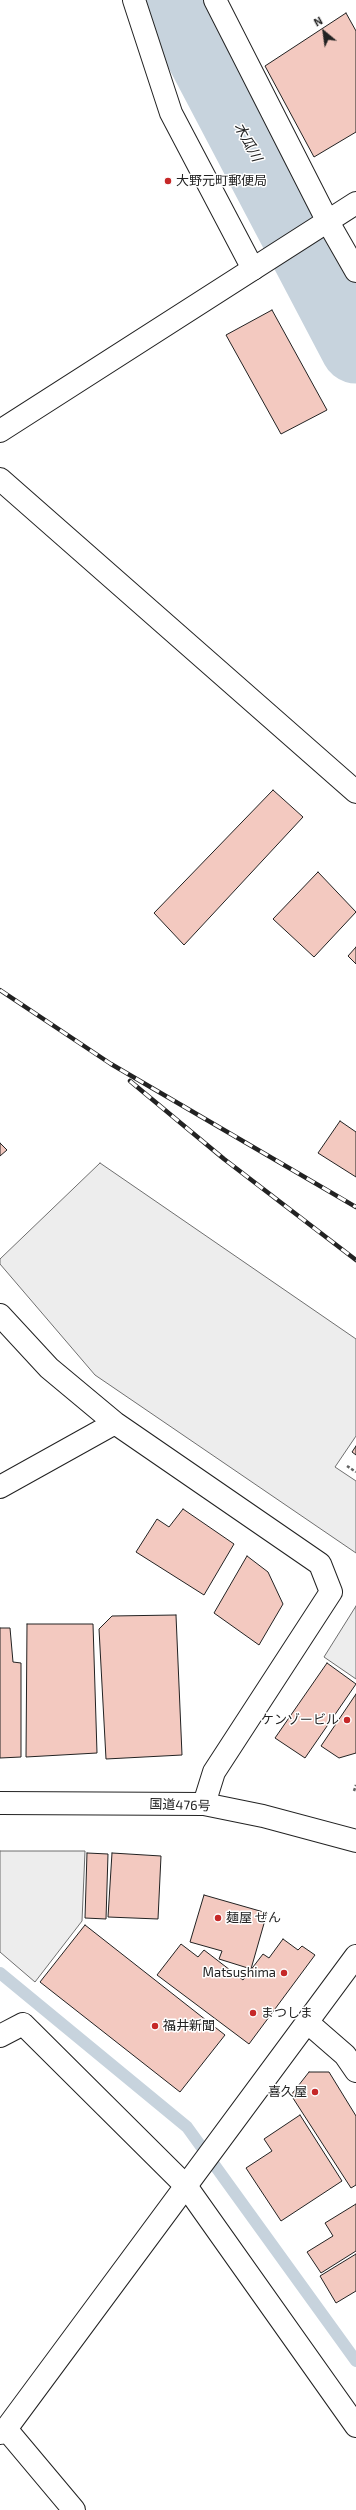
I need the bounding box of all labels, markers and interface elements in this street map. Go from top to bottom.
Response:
north arrow [304,12,344,52]
text: N [311,13,325,29]
water label: 木瓜川 [231,120,265,164]
place label: 大野元町郵便局 [176,173,267,189]
marker: 大野元町郵便局 [163,176,173,186]
place label: ケンゾービル [261,1712,339,1728]
marker: ケンゾービル [342,1715,352,1725]
street label: 国道476号 [149,1796,211,1814]
place label: 麺屋 ぜん [226,1910,281,1926]
marker: 麺屋 ぜん [213,1913,223,1923]
place label: Matsushima [203,1965,276,1981]
marker: Matsushima [279,1968,289,1978]
place label: まつしま [261,2005,313,2021]
marker: まつしま [248,2008,258,2018]
place label: 福井新聞 [163,2018,215,2034]
marker: 福井新聞 [150,2021,160,2031]
place label: 喜久屋 [268,2084,307,2100]
marker: 喜久屋 [310,2087,320,2097]

